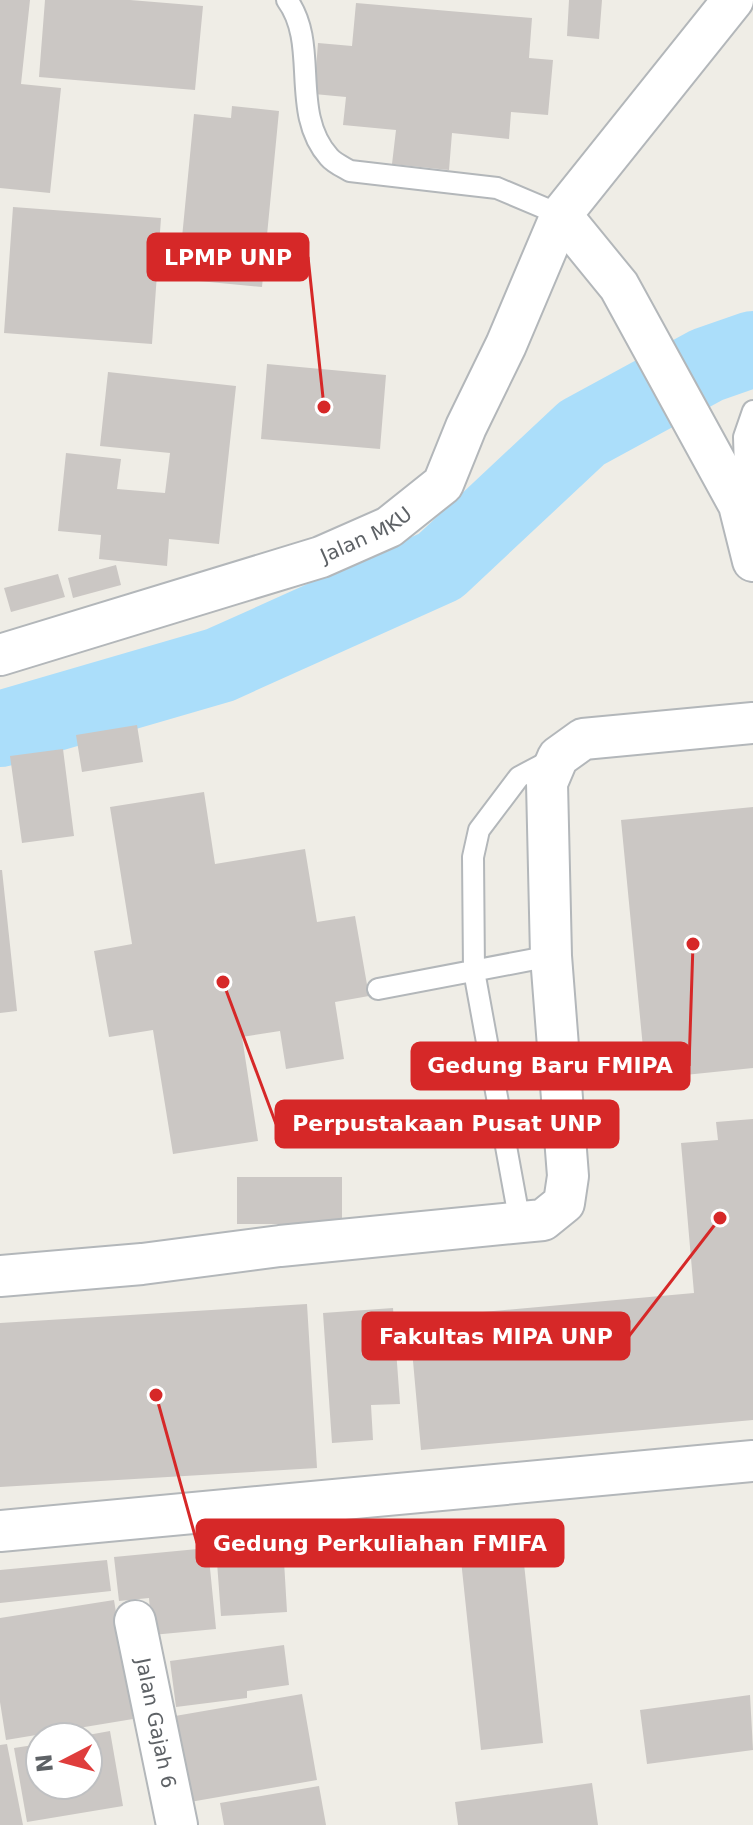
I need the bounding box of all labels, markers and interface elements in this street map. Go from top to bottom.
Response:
callout: LPMP UNP [148,234,308,280]
text: LPMP UNP [164,245,292,270]
street label: Jalan MKU [315,502,417,569]
callout: Gedung Baru FMIPA [412,1043,689,1089]
text: Gedung Baru FMIPA [427,1053,673,1078]
callout: Perpustakaan Pusat UNP [276,1101,618,1147]
text: Perpustakaan Pusat UNP [292,1111,602,1136]
callout: Fakultas MIPA UNP [363,1313,629,1359]
text: Fakultas MIPA UNP [379,1324,613,1349]
callout: Gedung Perkuliahan FMIFA [197,1520,563,1566]
text: Gedung Perkuliahan FMIFA [213,1531,547,1556]
street label: Jalan Gajah 6 [130,1654,181,1790]
north arrow [24,1721,104,1801]
text: N [31,1753,58,1774]

